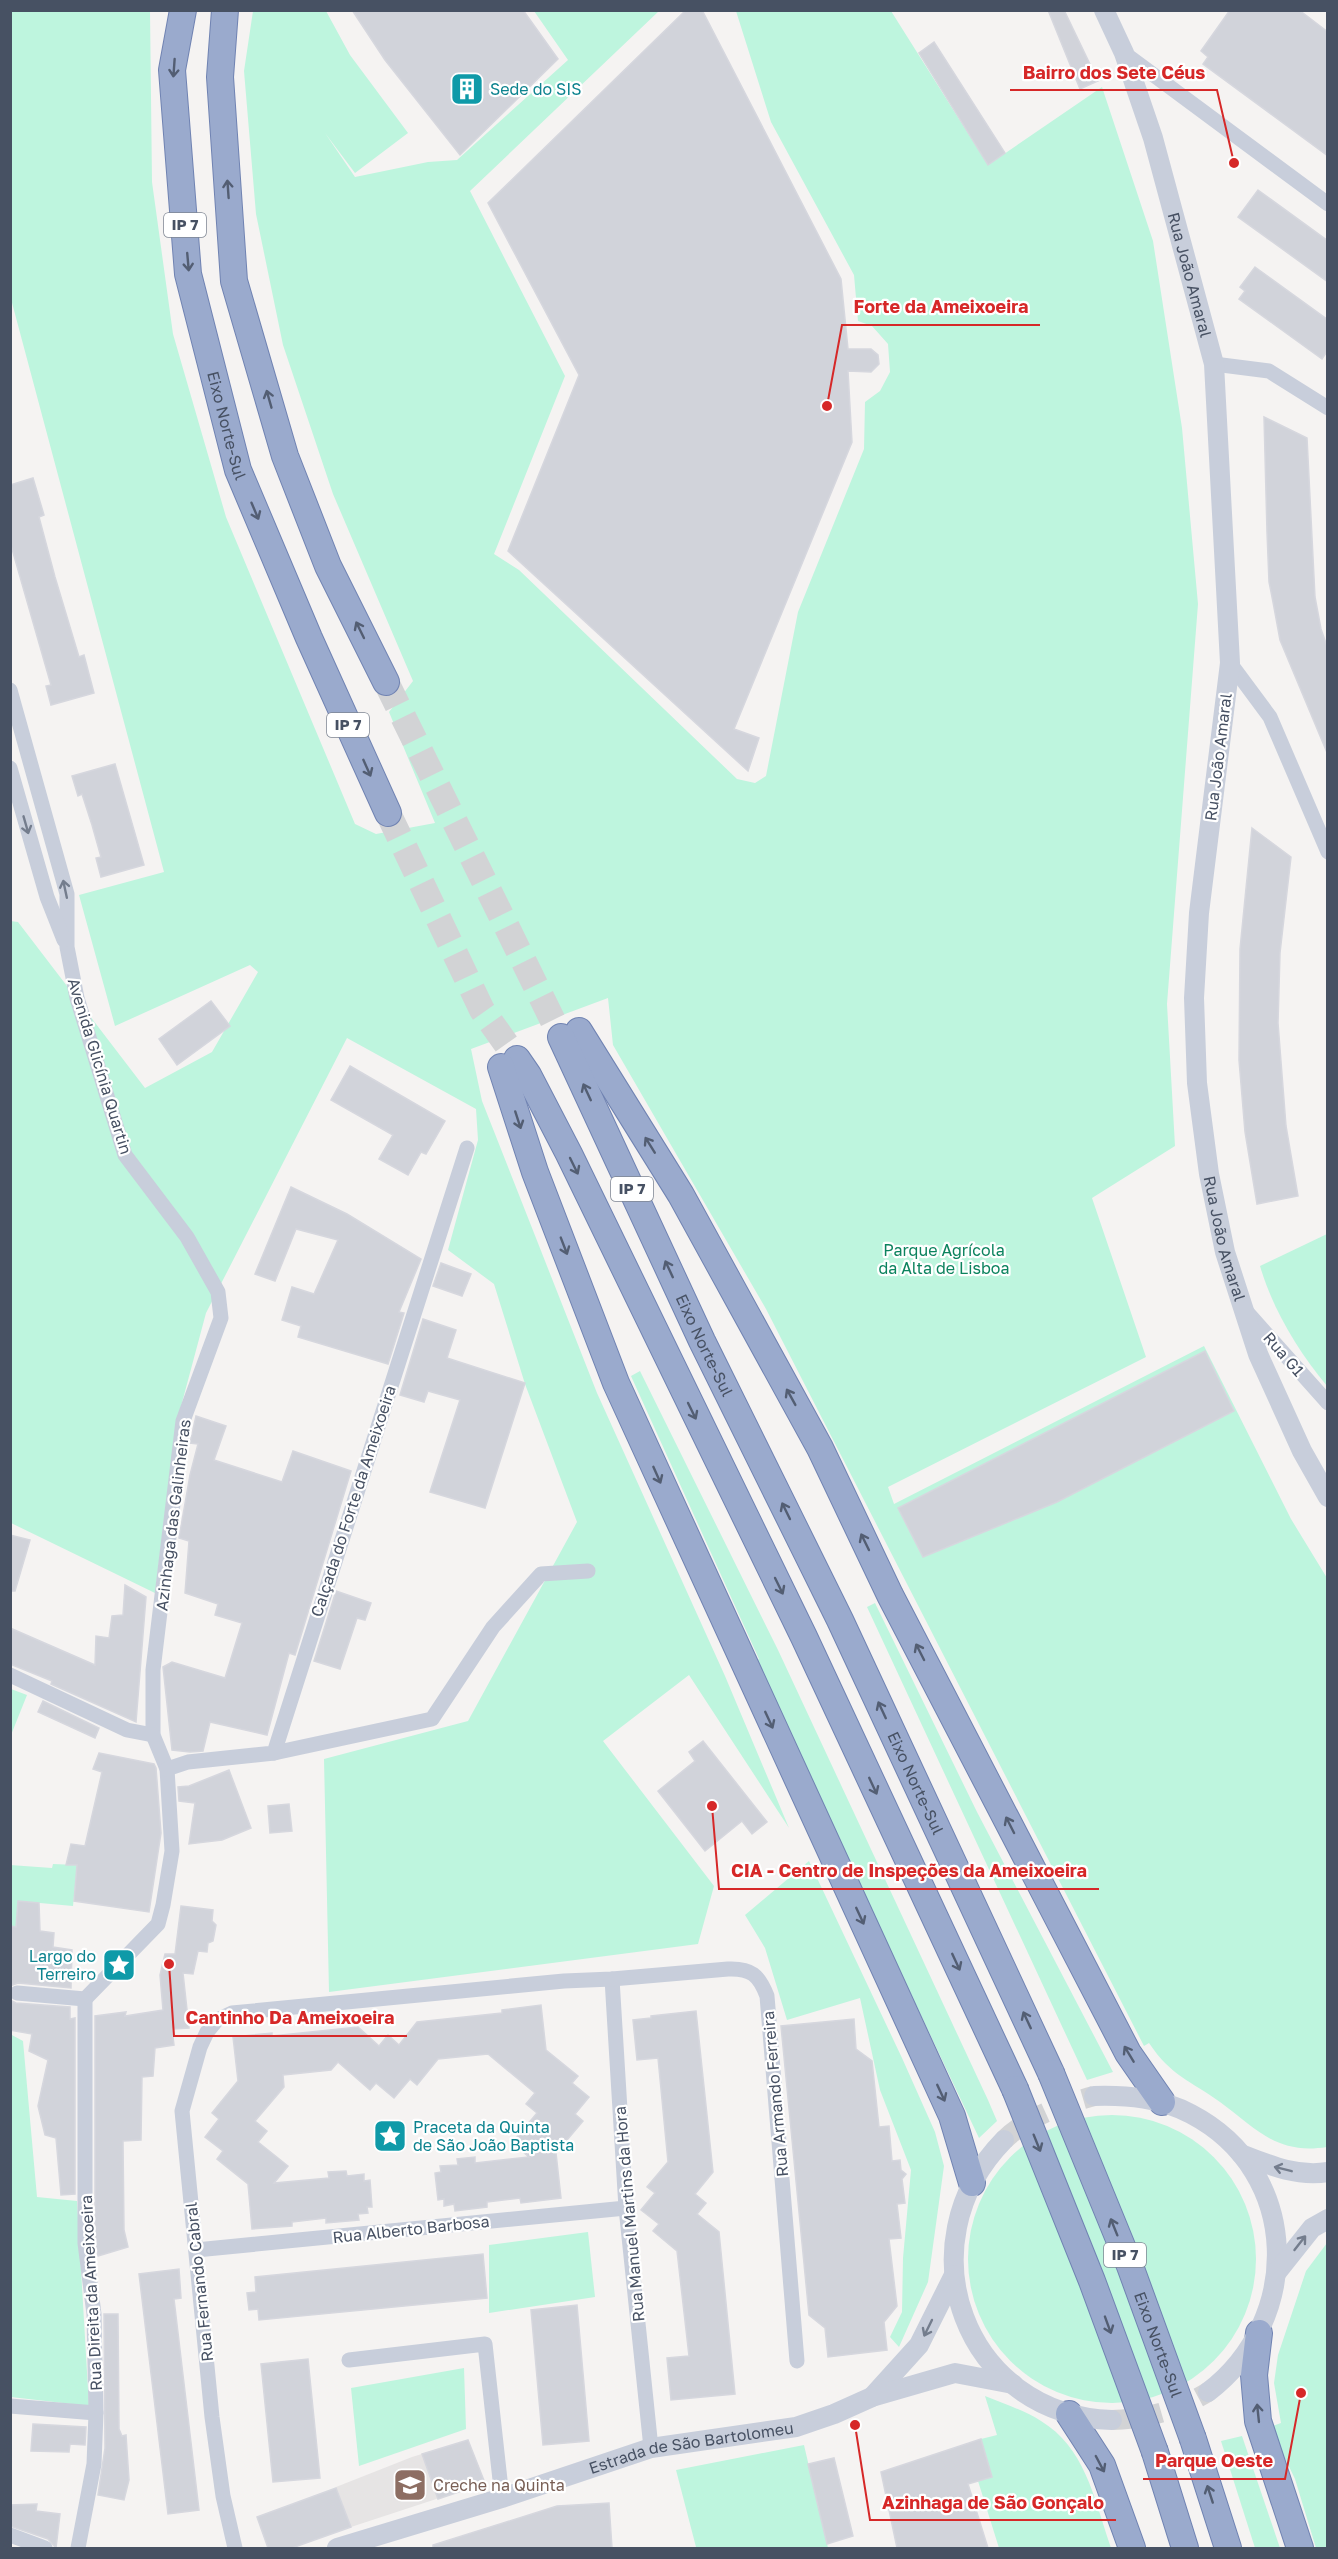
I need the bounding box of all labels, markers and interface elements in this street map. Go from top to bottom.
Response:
callout: Bairro dos Sete Céus [1010,54,1217,90]
one-way arrow [168,58,179,77]
text: Bairro dos Sete Céus [1023,61,1205,83]
building icon: Sede do SIS [449,71,485,107]
place label: Sede do SIS [490,79,582,99]
one-way arrow [222,179,233,199]
street label: Rua João Amaral [1164,210,1216,340]
road number: IP 7 [164,213,206,237]
one-way arrow [182,252,193,272]
callout: Forte da Ameixoeira [842,289,1040,325]
text: Forte da Ameixoeira [854,295,1028,317]
street label: Eixo Norte-Sul [203,369,251,483]
one-way arrow [263,390,274,409]
one-way arrow [250,501,261,519]
one-way arrow [354,622,366,639]
street label: Rua João Amaral [1200,692,1236,822]
road number: IP 7 [327,713,369,737]
one-way arrow [362,758,374,776]
one-way arrow [21,815,32,834]
one-way arrow [59,880,70,899]
street label: Avenida Glicínia Quartin [64,975,136,1157]
one-way arrow [580,1083,592,1101]
one-way arrow [513,1110,524,1129]
one-way arrow [644,1137,656,1154]
one-way arrow [569,1157,581,1175]
street label: Rua João Amaral [1200,1174,1250,1304]
road number: IP 7 [611,1177,653,1201]
one-way arrow [559,1237,570,1255]
park label: Parque Agrícola da Alta de Lisboa [878,1240,1010,1278]
one-way arrow [662,1260,674,1278]
street label: Eixo Norte-Sul [672,1291,738,1400]
street label: Rua G1 [1259,1328,1309,1380]
street label: Calçada do Forte da Ameixoeira [306,1383,400,1619]
one-way arrow [785,1389,797,1406]
one-way arrow [687,1401,698,1419]
street label: Azinhaga das Galinheiras [151,1418,195,1612]
one-way arrow [652,1465,663,1483]
one-way arrow [780,1502,792,1520]
one-way arrow [858,1534,870,1552]
one-way arrow [773,1576,785,1594]
one-way arrow [913,1643,925,1661]
one-way arrow [876,1702,888,1720]
one-way arrow [763,1710,775,1728]
street label: Eixo Norte-Sul [883,1728,948,1838]
one-way arrow [868,1776,880,1794]
one-way arrow [1003,1816,1015,1834]
callout: CIA - Centro de Inspeções da Ameixoeira [719,1853,1099,1889]
text: CIA - Centro de Inspeções da Ameixoeira [731,1859,1087,1881]
one-way arrow [855,1906,866,1924]
place label: Largo do Terreiro [29,1946,96,1984]
place icon: Largo do Terreiro [101,1947,137,1983]
one-way arrow [950,1953,962,1971]
callout: Cantinho Da Ameixoeira [174,2000,407,2036]
text: Cantinho Da Ameixoeira [186,2006,394,2028]
street label: Rua Armando Ferreira [758,2010,792,2178]
one-way arrow [1020,2012,1032,2030]
one-way arrow [1123,2046,1135,2063]
one-way arrow [936,2083,948,2101]
street label: Rua Manuel Martins da Hora [610,2105,648,2323]
place label: Praceta da Quinta de São João Baptista [413,2117,574,2155]
place icon: Praceta da Quinta de São João Baptista [372,2118,408,2154]
one-way arrow [1032,2133,1043,2152]
one-way arrow [1274,2163,1293,2175]
street label: Rua Direita da Ameixoeira [76,2195,106,2391]
street label: Rua Fernando Cabral [181,2201,217,2363]
street label: Rua Alberto Barbosa [332,2211,490,2247]
one-way arrow [1108,2218,1119,2237]
one-way arrow [1294,2235,1307,2251]
road number: IP 7 [1104,2243,1146,2267]
street label: Eixo Norte-Sul [1130,2289,1187,2400]
one-way arrow [1104,2315,1115,2333]
one-way arrow [922,2319,934,2336]
one-way arrow [1252,2403,1263,2423]
street label: Estrada de São Bartolomeu [586,2417,795,2478]
callout: Parque Oeste [1143,2443,1285,2479]
text: Parque Oeste [1155,2449,1273,2471]
one-way arrow [1094,2454,1106,2472]
school or university icon: Creche na Quinta [392,2467,428,2503]
place label: Creche na Quinta [433,2475,565,2495]
callout: Azinhaga de São Gonçalo [870,2484,1116,2520]
one-way arrow [1204,2485,1215,2504]
text: Azinhaga de São Gonçalo [882,2491,1104,2513]

